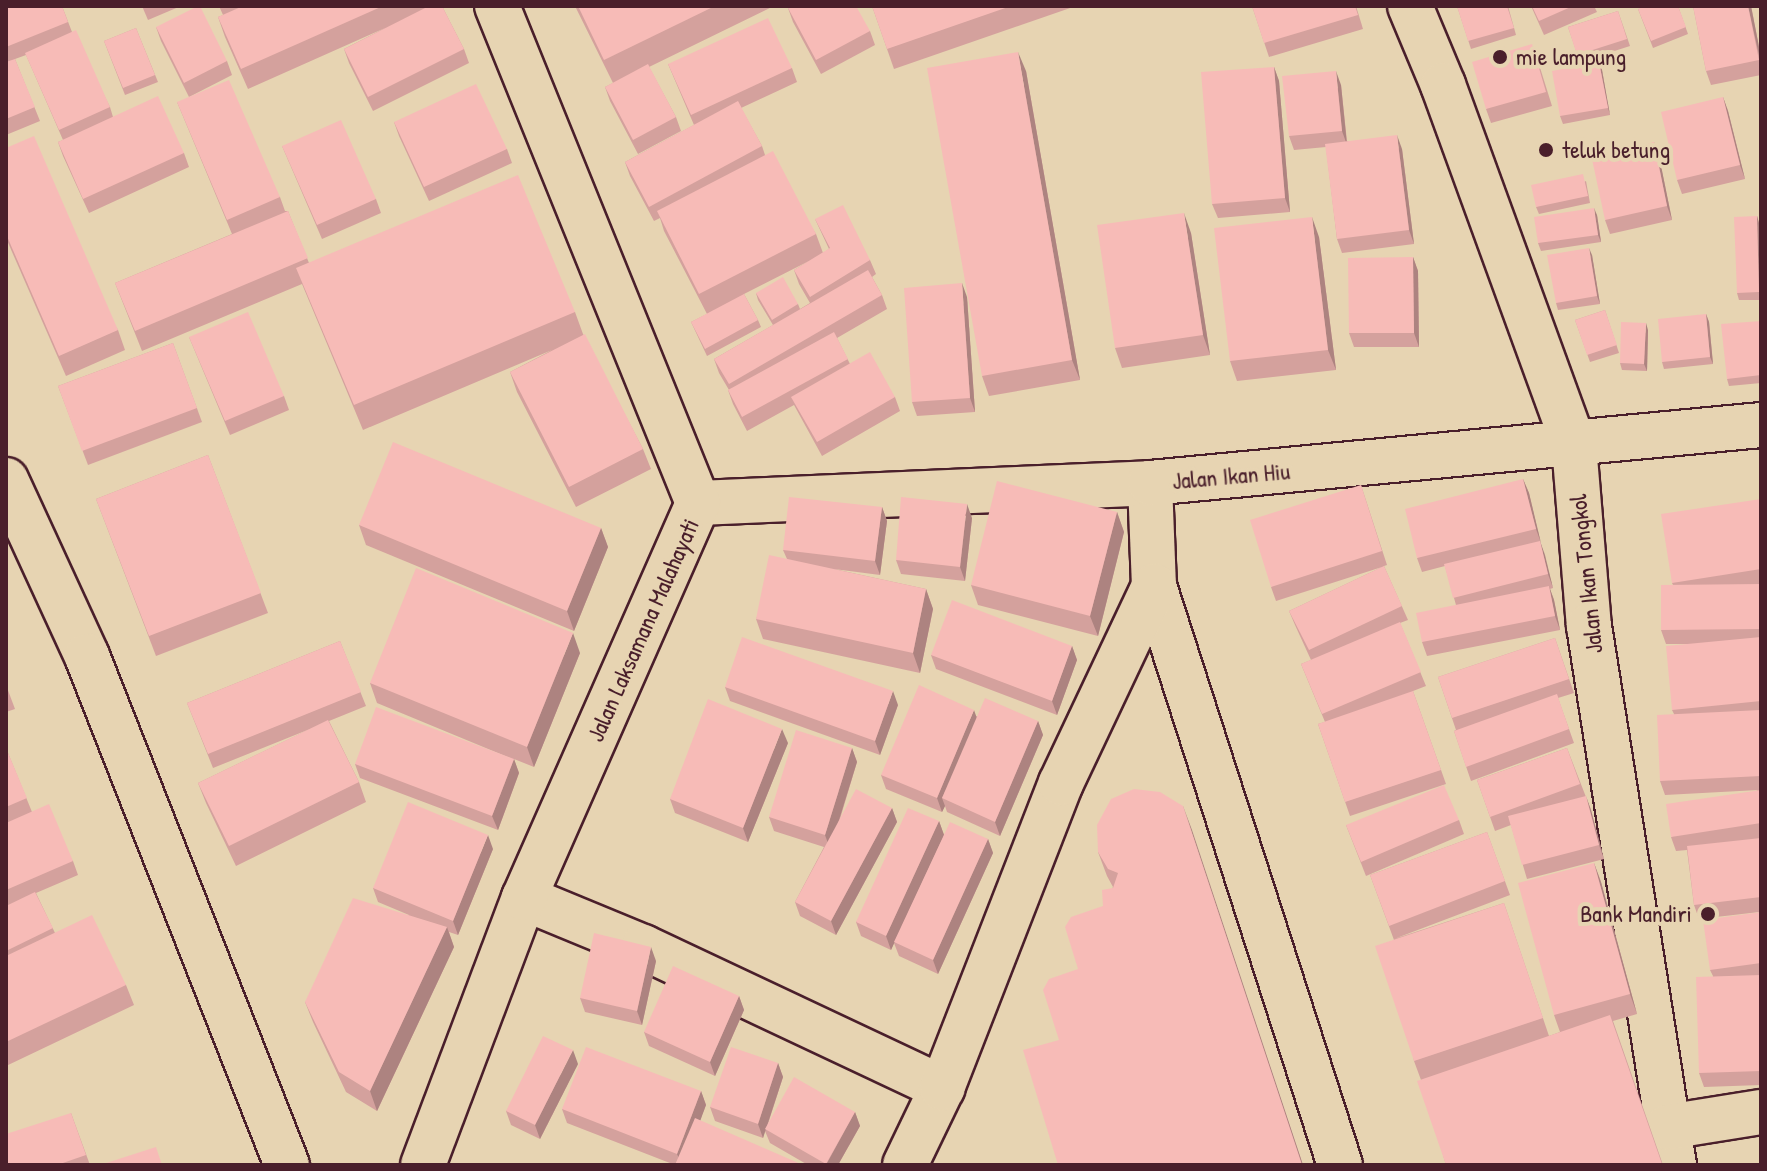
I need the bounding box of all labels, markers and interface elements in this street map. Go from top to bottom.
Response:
place label: mie lampung [1516,43,1626,71]
marker: mie lampung [1491,48,1509,66]
place label: teluk betung [1562,136,1670,164]
marker: teluk betung [1537,141,1555,159]
street label: Jalan Ikan Hiu [1171,457,1291,495]
street label: Jalan Ikan Tongkol [1563,493,1609,655]
street label: Jalan Laksamana Malahayati [581,514,705,746]
place label: Bank Mandiri [1580,900,1692,928]
marker: Bank Mandiri [1699,905,1717,923]

